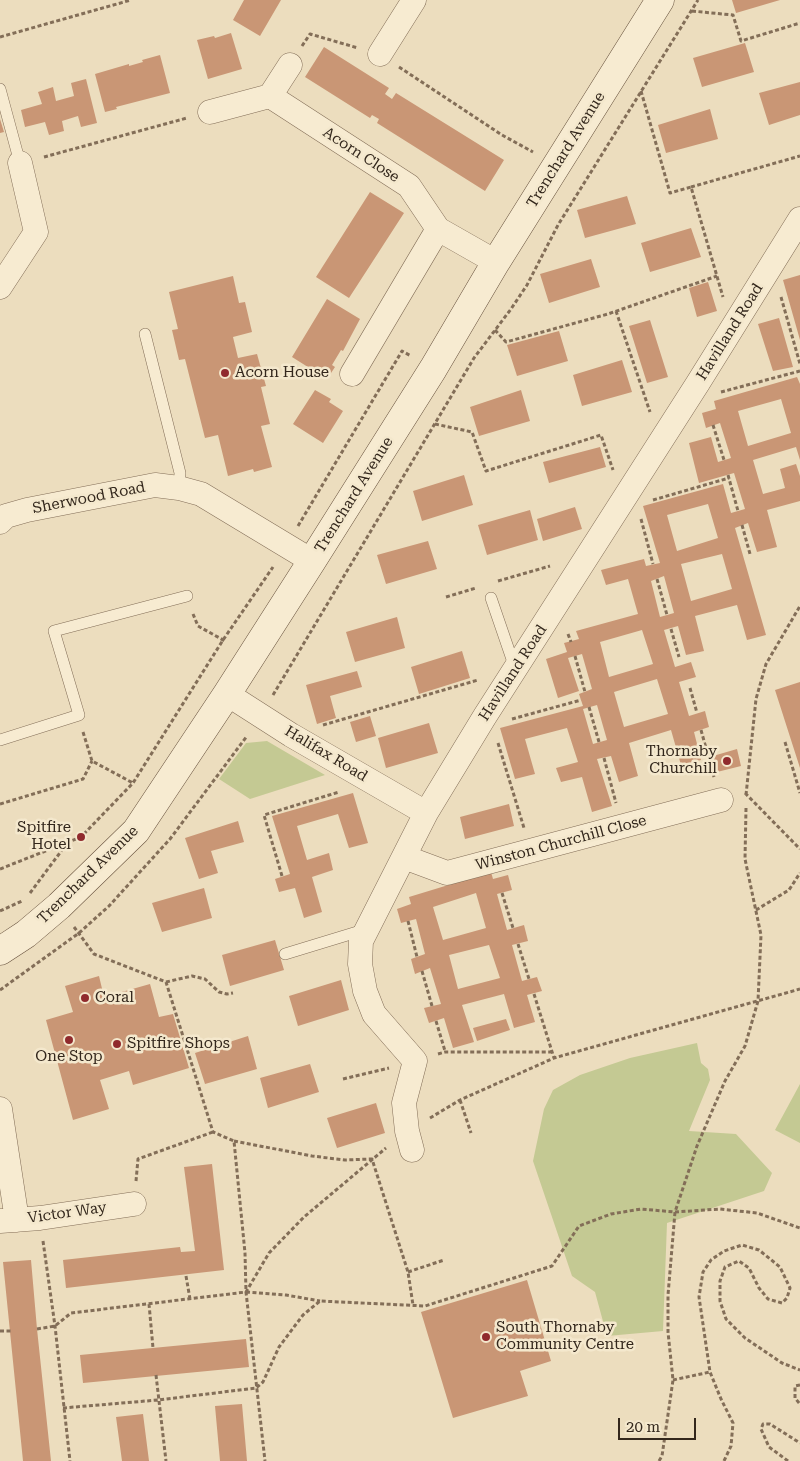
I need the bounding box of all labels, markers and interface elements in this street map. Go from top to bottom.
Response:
street label: Trenchard Avenue [523,89,609,211]
street label: Acorn Close [319,124,403,186]
street label: Havilland Road [693,280,767,384]
place label: Acorn House [235,364,329,382]
marker: Acorn House [219,367,231,379]
street label: Trenchard Avenue [311,434,397,556]
street label: Sherwood Road [31,478,147,518]
street label: Havilland Road [475,622,551,724]
street label: Halifax Road [281,722,371,786]
place label: Thornaby Churchill [646,743,717,778]
marker: Thornaby Churchill [721,755,733,767]
street label: Winston Churchill Close [473,811,649,875]
place label: Spitfire Hotel [17,819,71,854]
street label: Trenchard Avenue [34,822,142,928]
marker: Spitfire Hotel [75,831,87,843]
place label: Coral [95,989,134,1007]
marker: Coral [79,992,91,1004]
marker: One Stop [63,1034,75,1046]
place label: Spitfire Shops [127,1035,230,1053]
marker: Spitfire Shops [111,1038,123,1050]
place label: One Stop [35,1048,103,1066]
street label: Victor Way [26,1199,108,1227]
place label: South Thornaby Community Centre [496,1319,634,1354]
marker: South Thornaby Community Centre [480,1331,492,1343]
scale bar [620,1408,698,1440]
text: 20 m [626,1418,660,1436]

